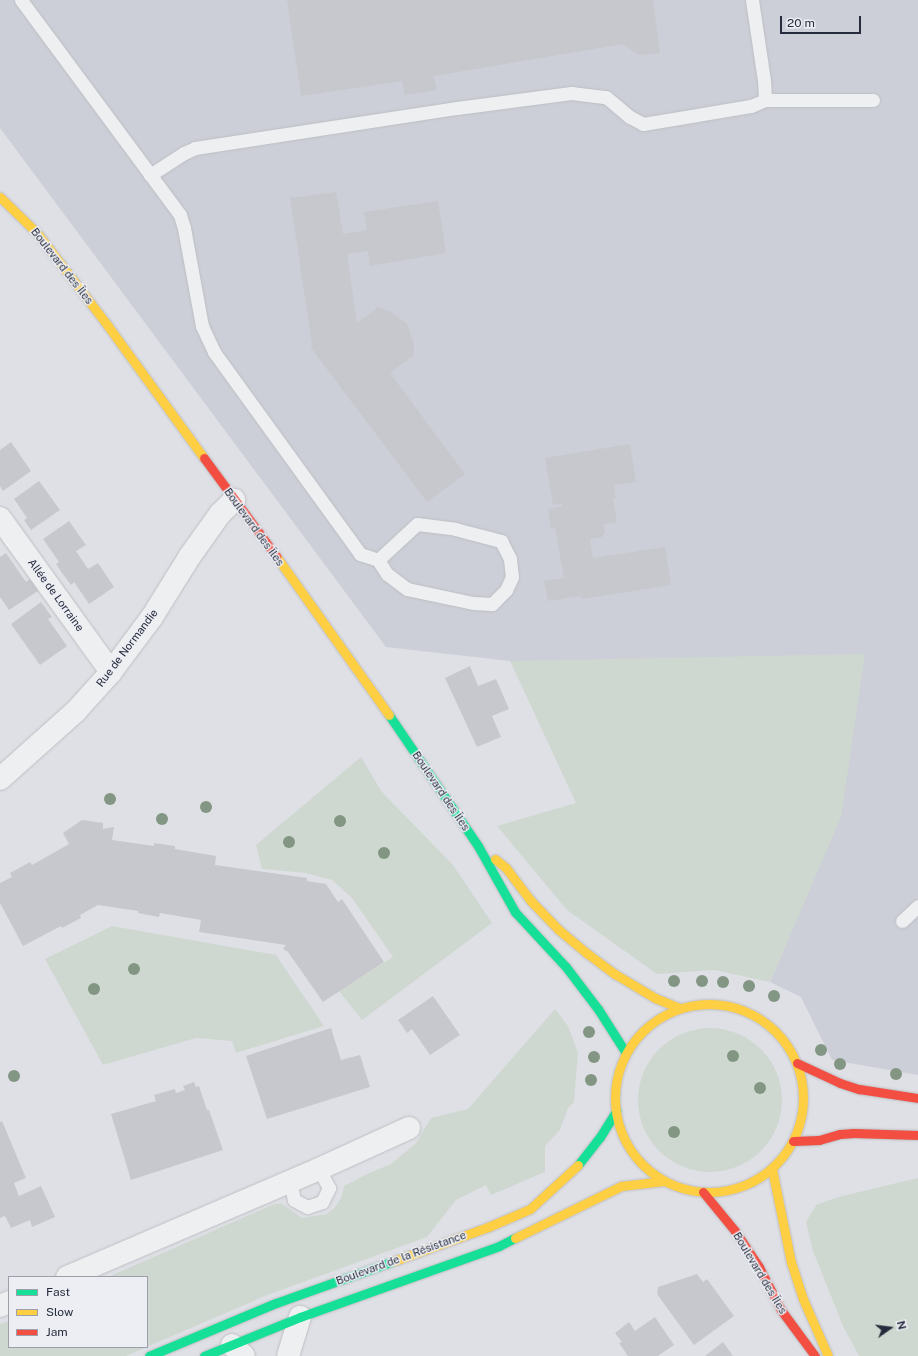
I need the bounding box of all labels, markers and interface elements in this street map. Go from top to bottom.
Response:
scale bar [782,8,863,34]
text: 20 m [787,16,815,30]
street label: Boulevard des Îles [28,225,96,307]
street label: Boulevard des Îles [221,485,287,569]
street label: Allée de Lorraine [25,556,87,634]
street label: Rue de Normandie [93,606,161,690]
street label: Boulevard des Îles [409,749,473,833]
street label: Boulevard de la Résistance [334,1228,468,1288]
street label: Boulevard des Îles [730,1230,790,1316]
legend [8,1276,148,1348]
text: Fast [46,1285,70,1299]
text: Slow [46,1305,73,1319]
north arrow [870,1308,910,1348]
text: N [895,1319,909,1331]
text: Jam [46,1325,68,1339]

